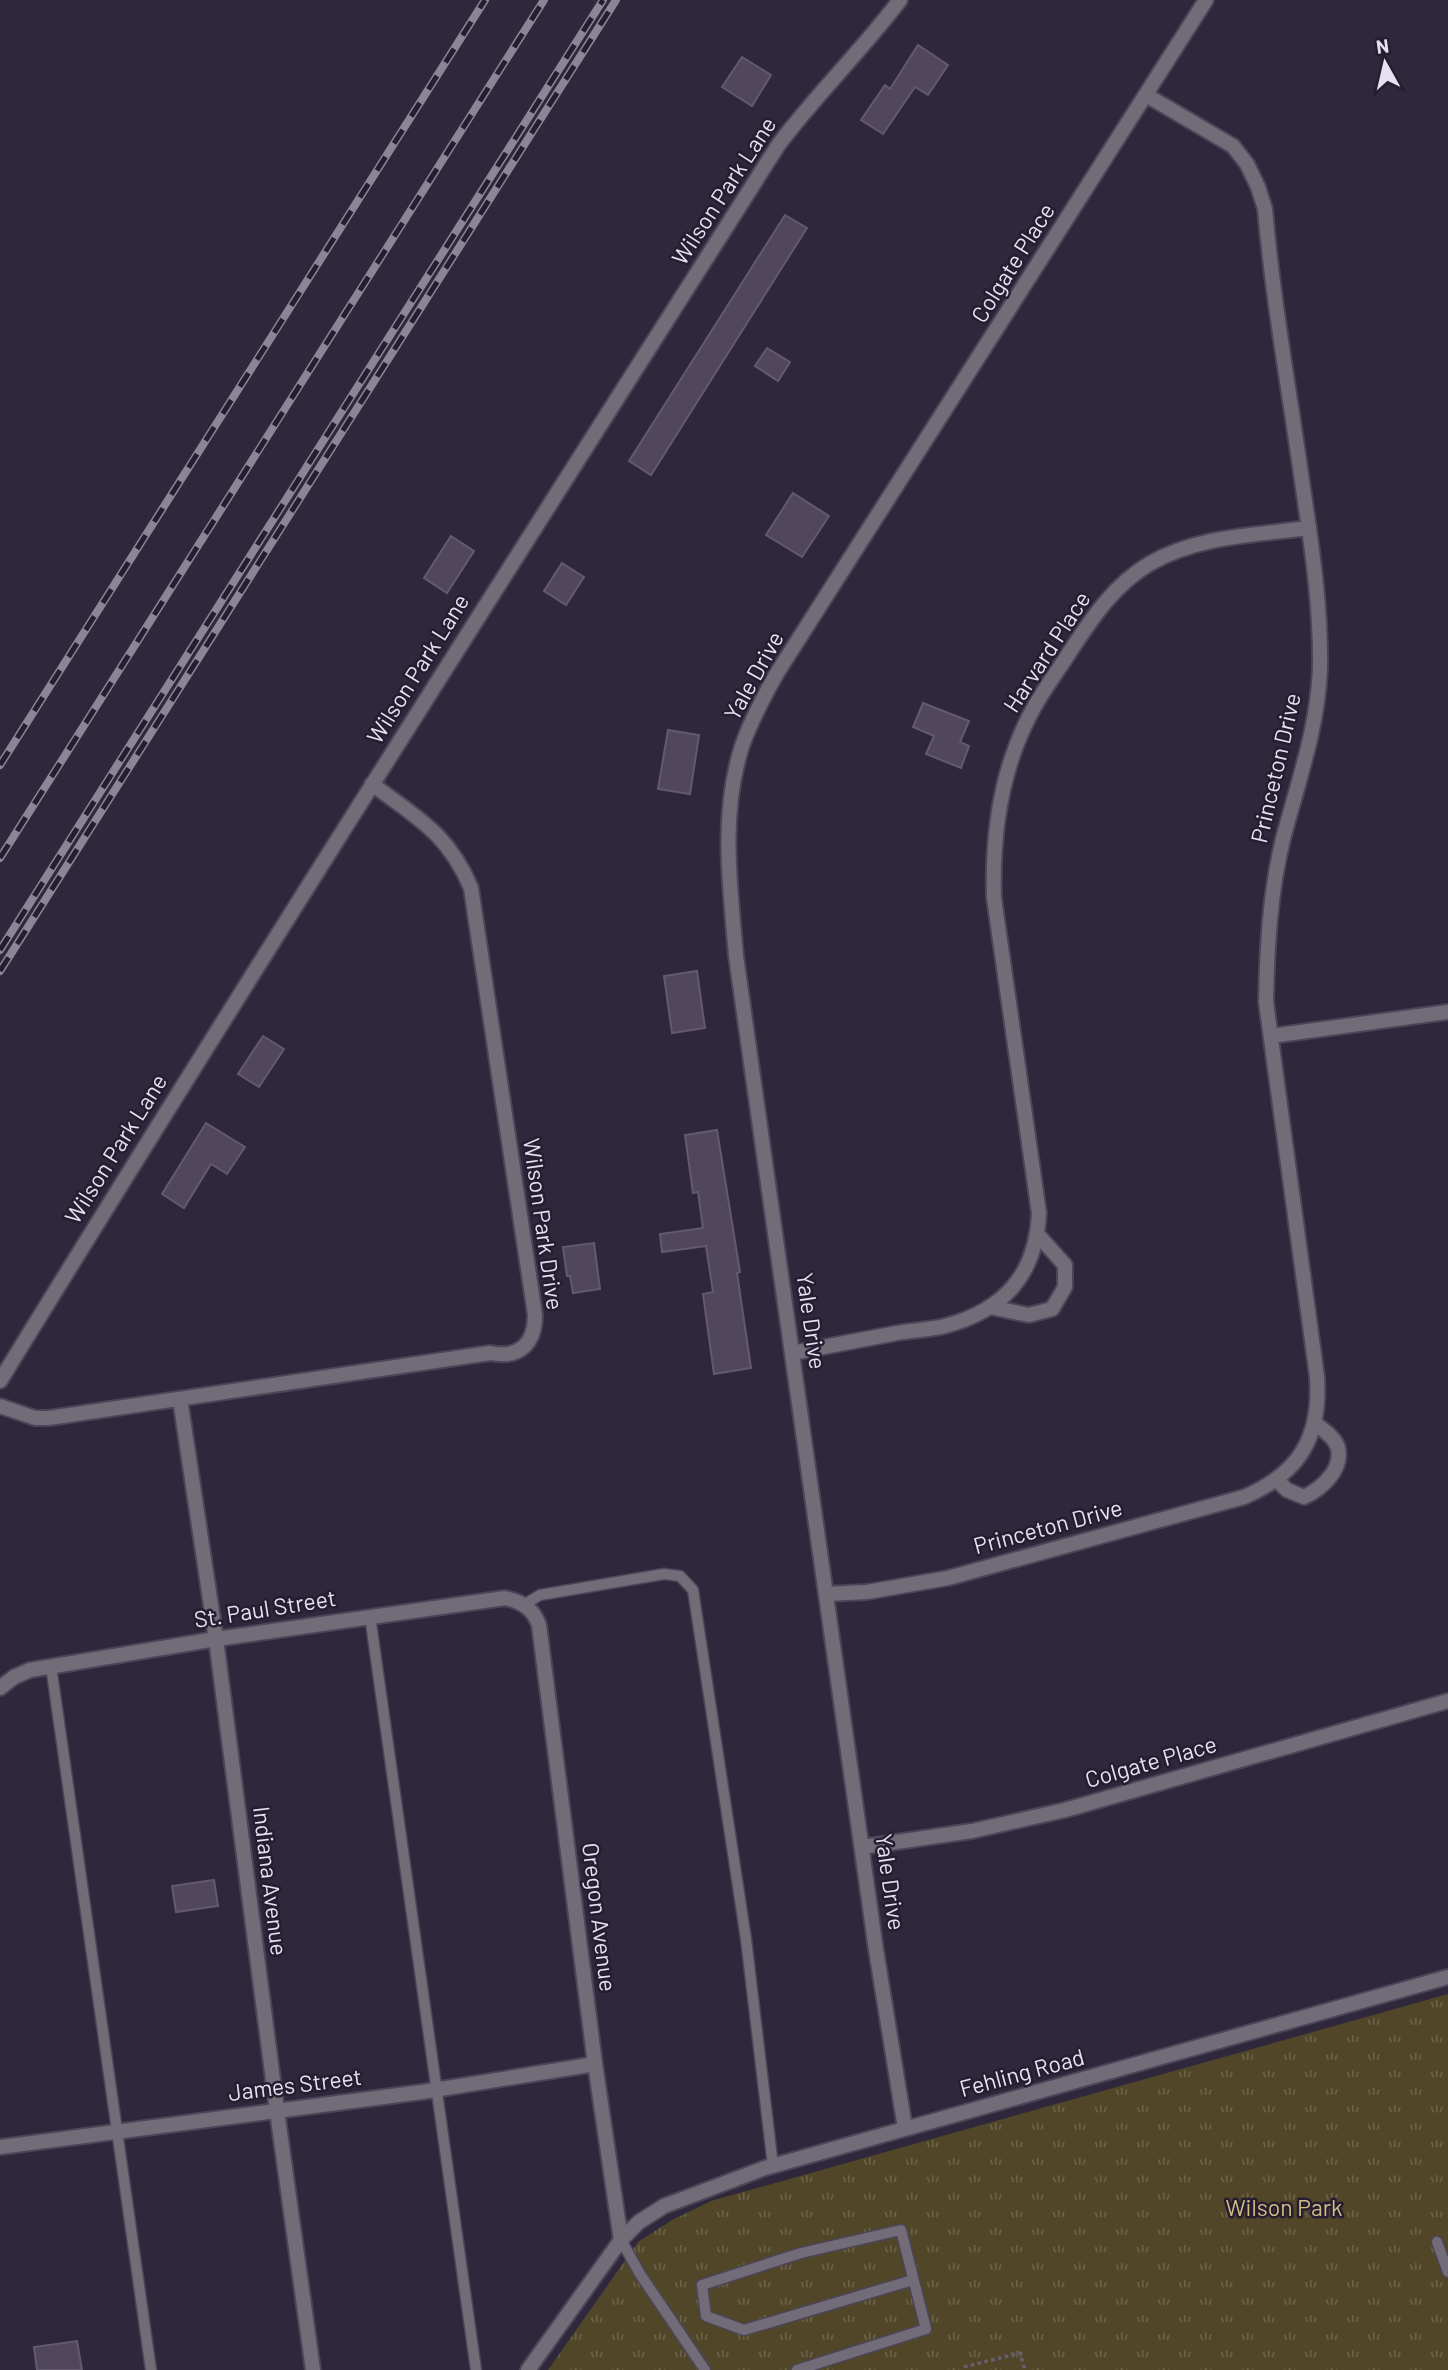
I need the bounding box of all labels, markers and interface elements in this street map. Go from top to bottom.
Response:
north arrow [1350,28,1420,98]
text: N [1375,33,1390,58]
street label: Wilson Park Lane [665,111,781,270]
street label: Colgate Place [964,198,1060,327]
street label: Harvard Place [997,586,1096,717]
street label: Wilson Park Lane [360,589,474,748]
street label: Yale Drive [717,626,789,725]
street label: Princeton Drive [1244,690,1306,845]
street label: Wilson Park Lane [58,1069,172,1228]
street label: Wilson Park Drive [518,1136,570,1311]
street label: Yale Drive [791,1271,833,1371]
street label: Princeton Drive [970,1493,1125,1559]
street label: St. Paul Street [192,1583,338,1633]
street label: Colgate Place [1082,1729,1220,1793]
street label: Indiana Avenue [248,1805,294,1957]
street label: Yale Drive [870,1832,912,1932]
street label: Oregon Avenue [577,1841,623,1993]
street label: Fehling Road [956,2042,1087,2102]
street label: James Street [226,2062,363,2106]
park label: Wilson Park [1225,2193,1343,2221]

